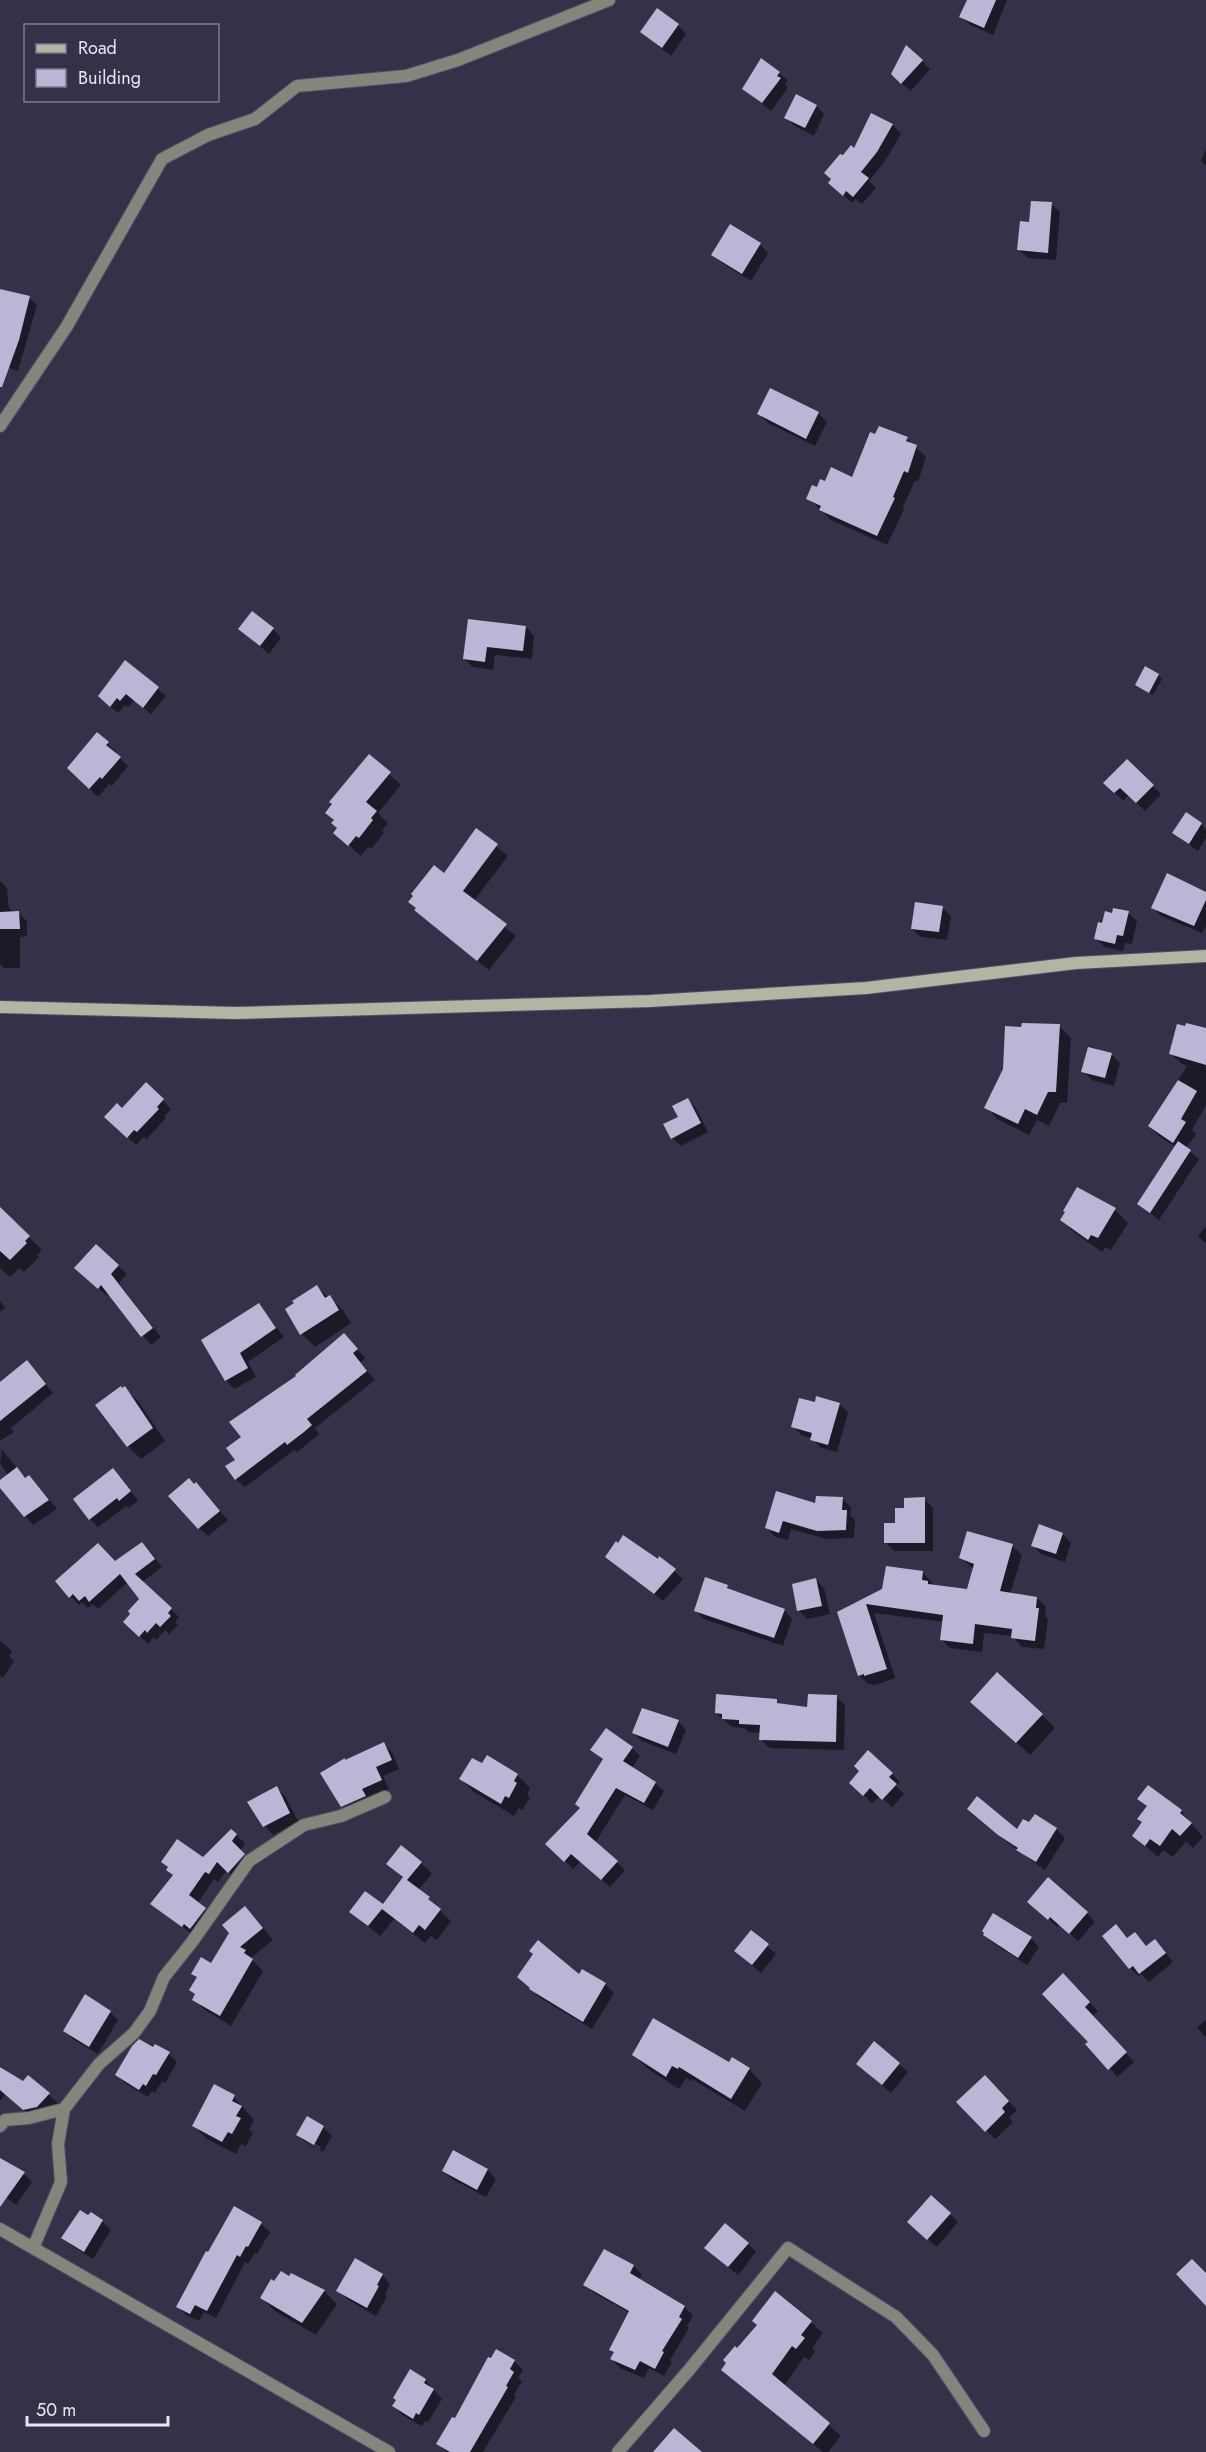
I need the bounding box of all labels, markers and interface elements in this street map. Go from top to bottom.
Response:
legend [24,24,219,102]
text: Road [78,35,117,61]
text: Building [78,65,141,91]
scale bar [27,2389,168,2427]
text: 50 m [36,2397,76,2423]

